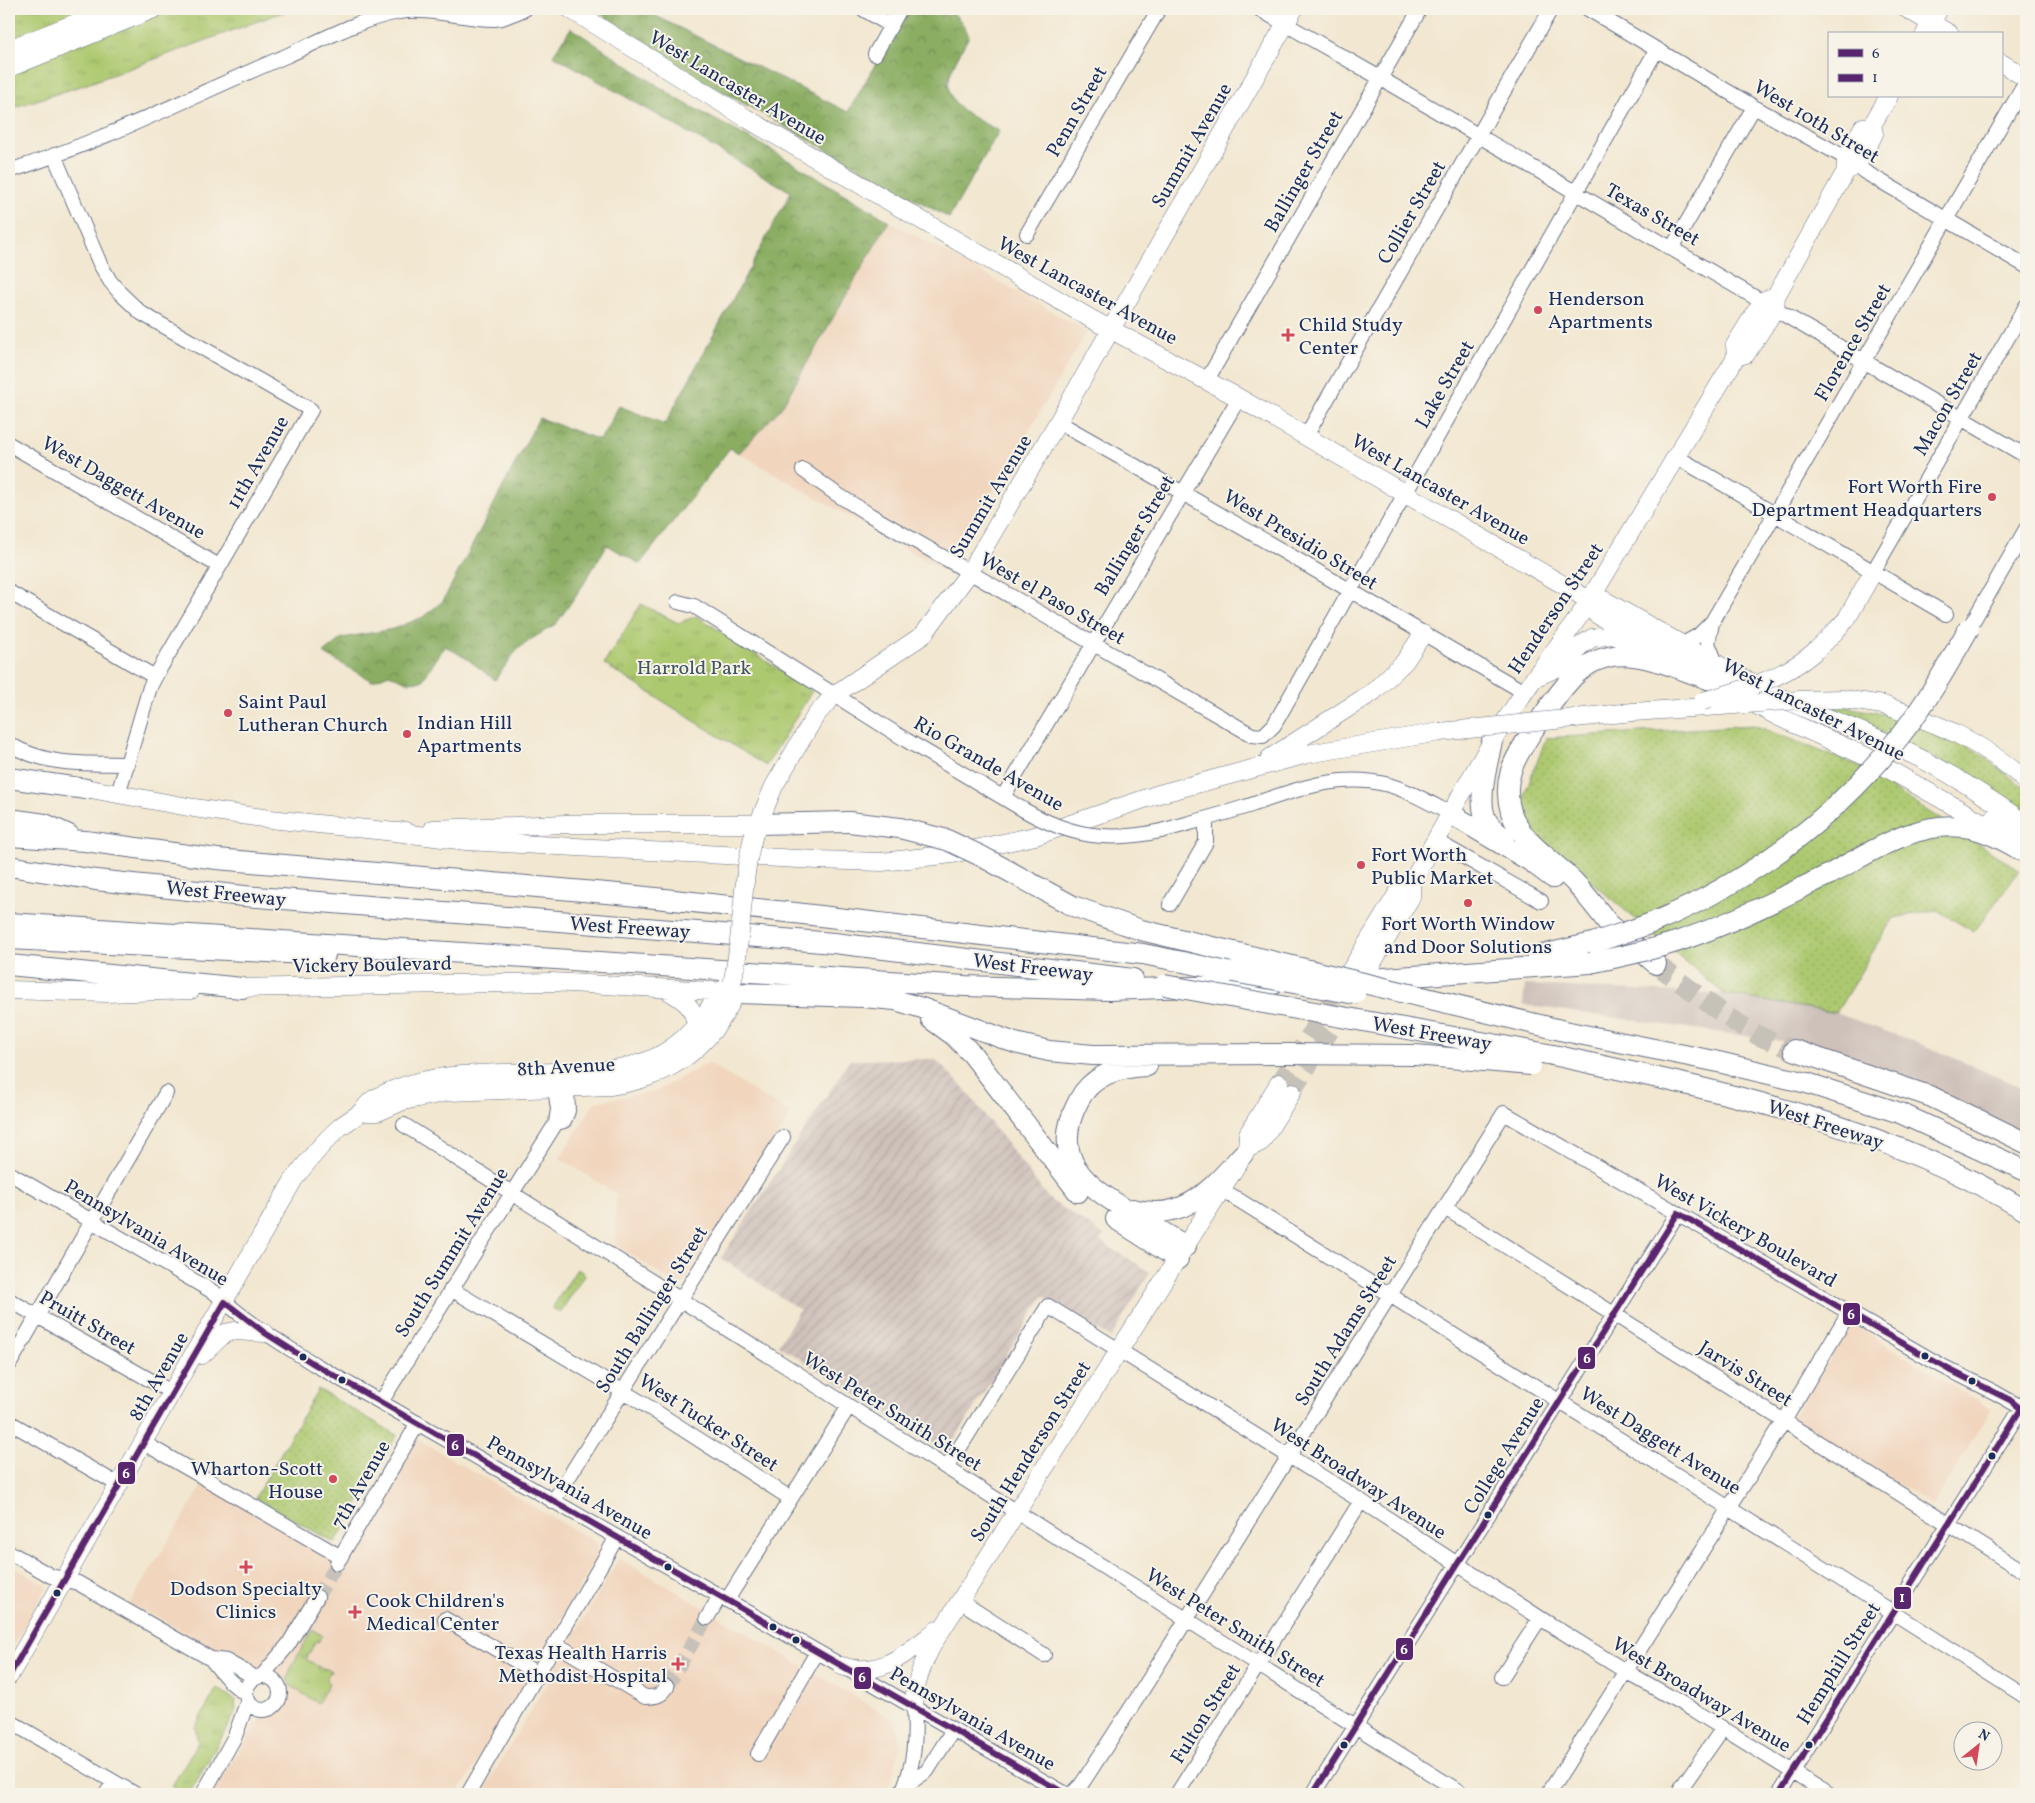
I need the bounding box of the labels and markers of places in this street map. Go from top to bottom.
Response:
place label: Henderson Apartments [1548,286,1653,337]
marker: Henderson Apartments [1532,304,1544,316]
place label: Child Study Center [1299,312,1403,363]
marker: Child Study Center [1281,328,1295,342]
place label: Fort Worth Fire Department Headquarters [1751,474,1982,525]
marker: Fort Worth Fire Department Headquarters [1986,491,1998,503]
place label: Saint Paul Lutheran Church [238,689,388,740]
marker: Saint Paul Lutheran Church [222,707,234,719]
place label: Indian Hill Apartments [417,710,522,761]
marker: Indian Hill Apartments [401,728,413,740]
place label: Fort Worth Public Market [1371,842,1494,893]
marker: Fort Worth Public Market [1355,859,1367,871]
marker: Fort Worth Window and Door Solutions [1462,897,1474,909]
place label: Fort Worth Window and Door Solutions [1381,911,1556,962]
unlabelled marker [1920,1351,1930,1361]
unlabelled marker [298,1352,308,1362]
unlabelled marker [337,1375,347,1385]
unlabelled marker [1967,1376,1977,1386]
unlabelled marker [1987,1451,1997,1461]
place label: Wharton-Scott House [191,1456,323,1507]
marker: Wharton-Scott House [327,1473,339,1485]
unlabelled marker [1483,1510,1493,1520]
marker: Dodson Specialty Clinics [239,1560,253,1574]
unlabelled marker [663,1562,673,1572]
place label: Dodson Specialty Clinics [170,1576,322,1627]
unlabelled marker [52,1588,62,1598]
place label: Cook Children's Medical Center [366,1588,505,1639]
marker: Cook Children's Medical Center [348,1605,362,1619]
unlabelled marker [768,1622,778,1632]
unlabelled marker [791,1635,801,1645]
place label: Texas Health Harris Methodist Hospital [495,1640,667,1691]
marker: Texas Health Harris Methodist Hospital [671,1657,685,1671]
unlabelled marker [1339,1740,1349,1750]
unlabelled marker [1804,1740,1814,1750]

